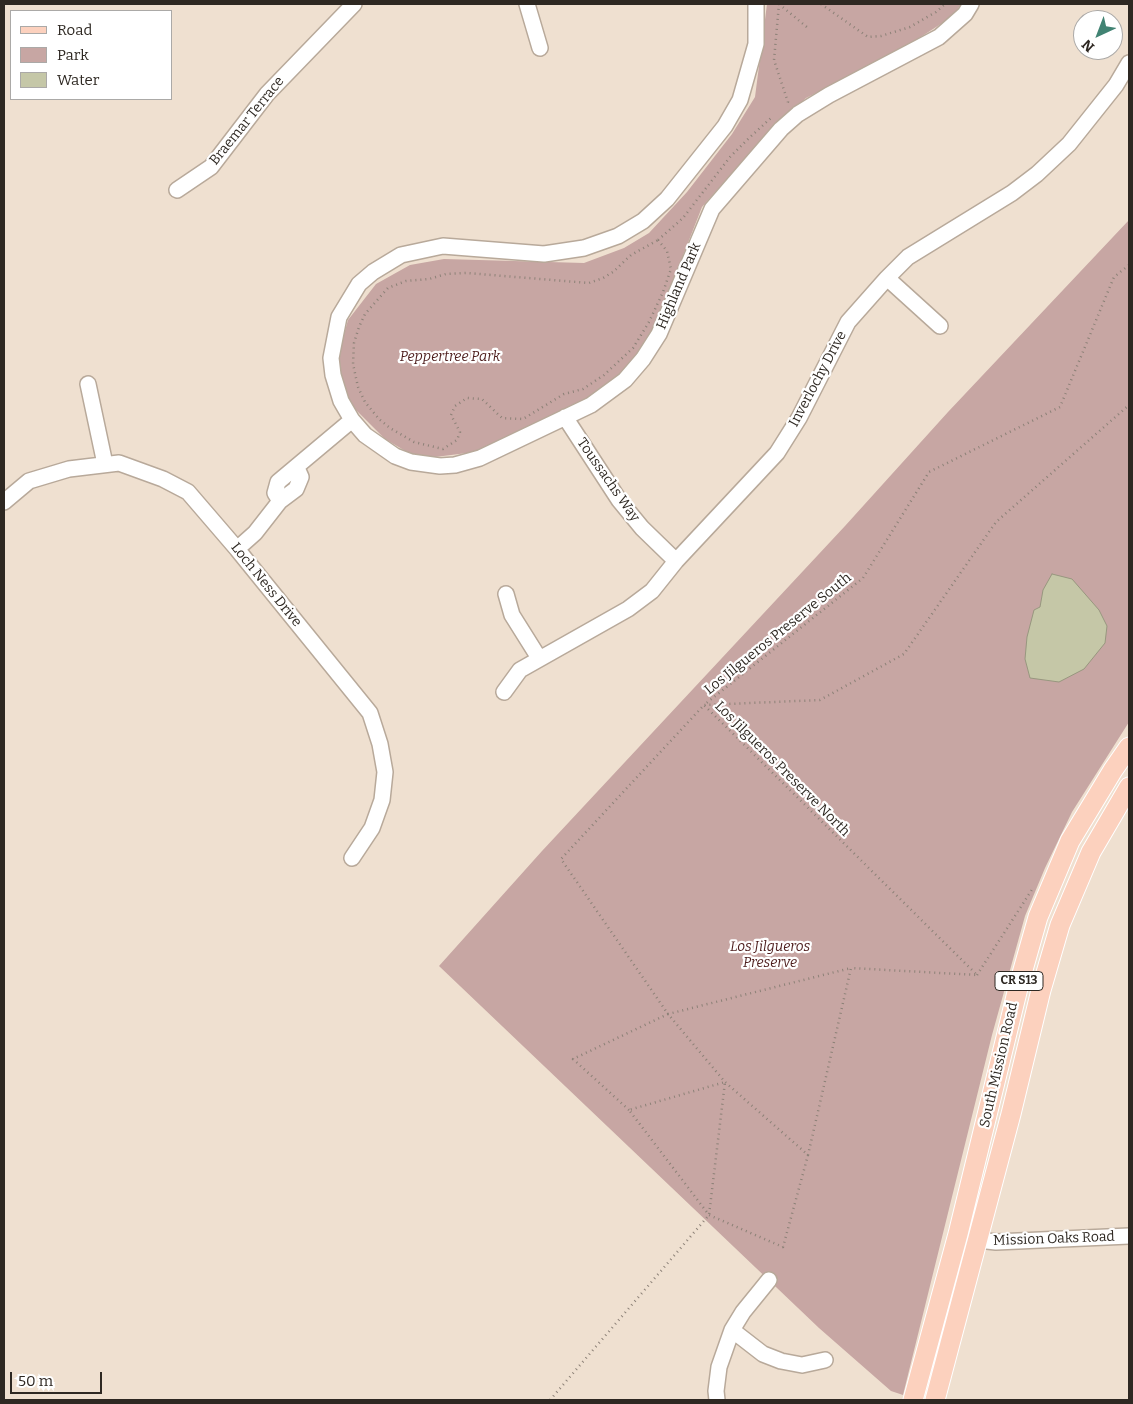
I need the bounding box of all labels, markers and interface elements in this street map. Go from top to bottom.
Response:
legend [10,10,172,100]
north arrow [1073,10,1123,60]
text: Road [57,21,92,39]
text: N [1078,36,1098,56]
text: Park [57,46,89,64]
text: Water [57,71,99,89]
street label: Braemar Terrace [206,73,288,169]
street label: Highland Park [653,240,705,332]
street label: Inverlochy Drive [786,328,850,430]
park label: Peppertree Park [400,349,500,365]
street label: Toussachs Way [573,435,643,525]
street label: Loch Ness Drive [227,540,305,630]
street label: Los Jilgueros Preserve South [701,570,855,698]
street label: Los Jilgueros Preserve North [711,698,853,840]
park label: Los Jilgueros Preserve [730,939,810,972]
road number: CR S13 [995,971,1043,990]
street label: South Mission Road [976,1001,1022,1129]
street label: Mission Oaks Road [993,1228,1115,1250]
scale bar [12,1362,105,1394]
text: 50 m [18,1372,53,1390]

